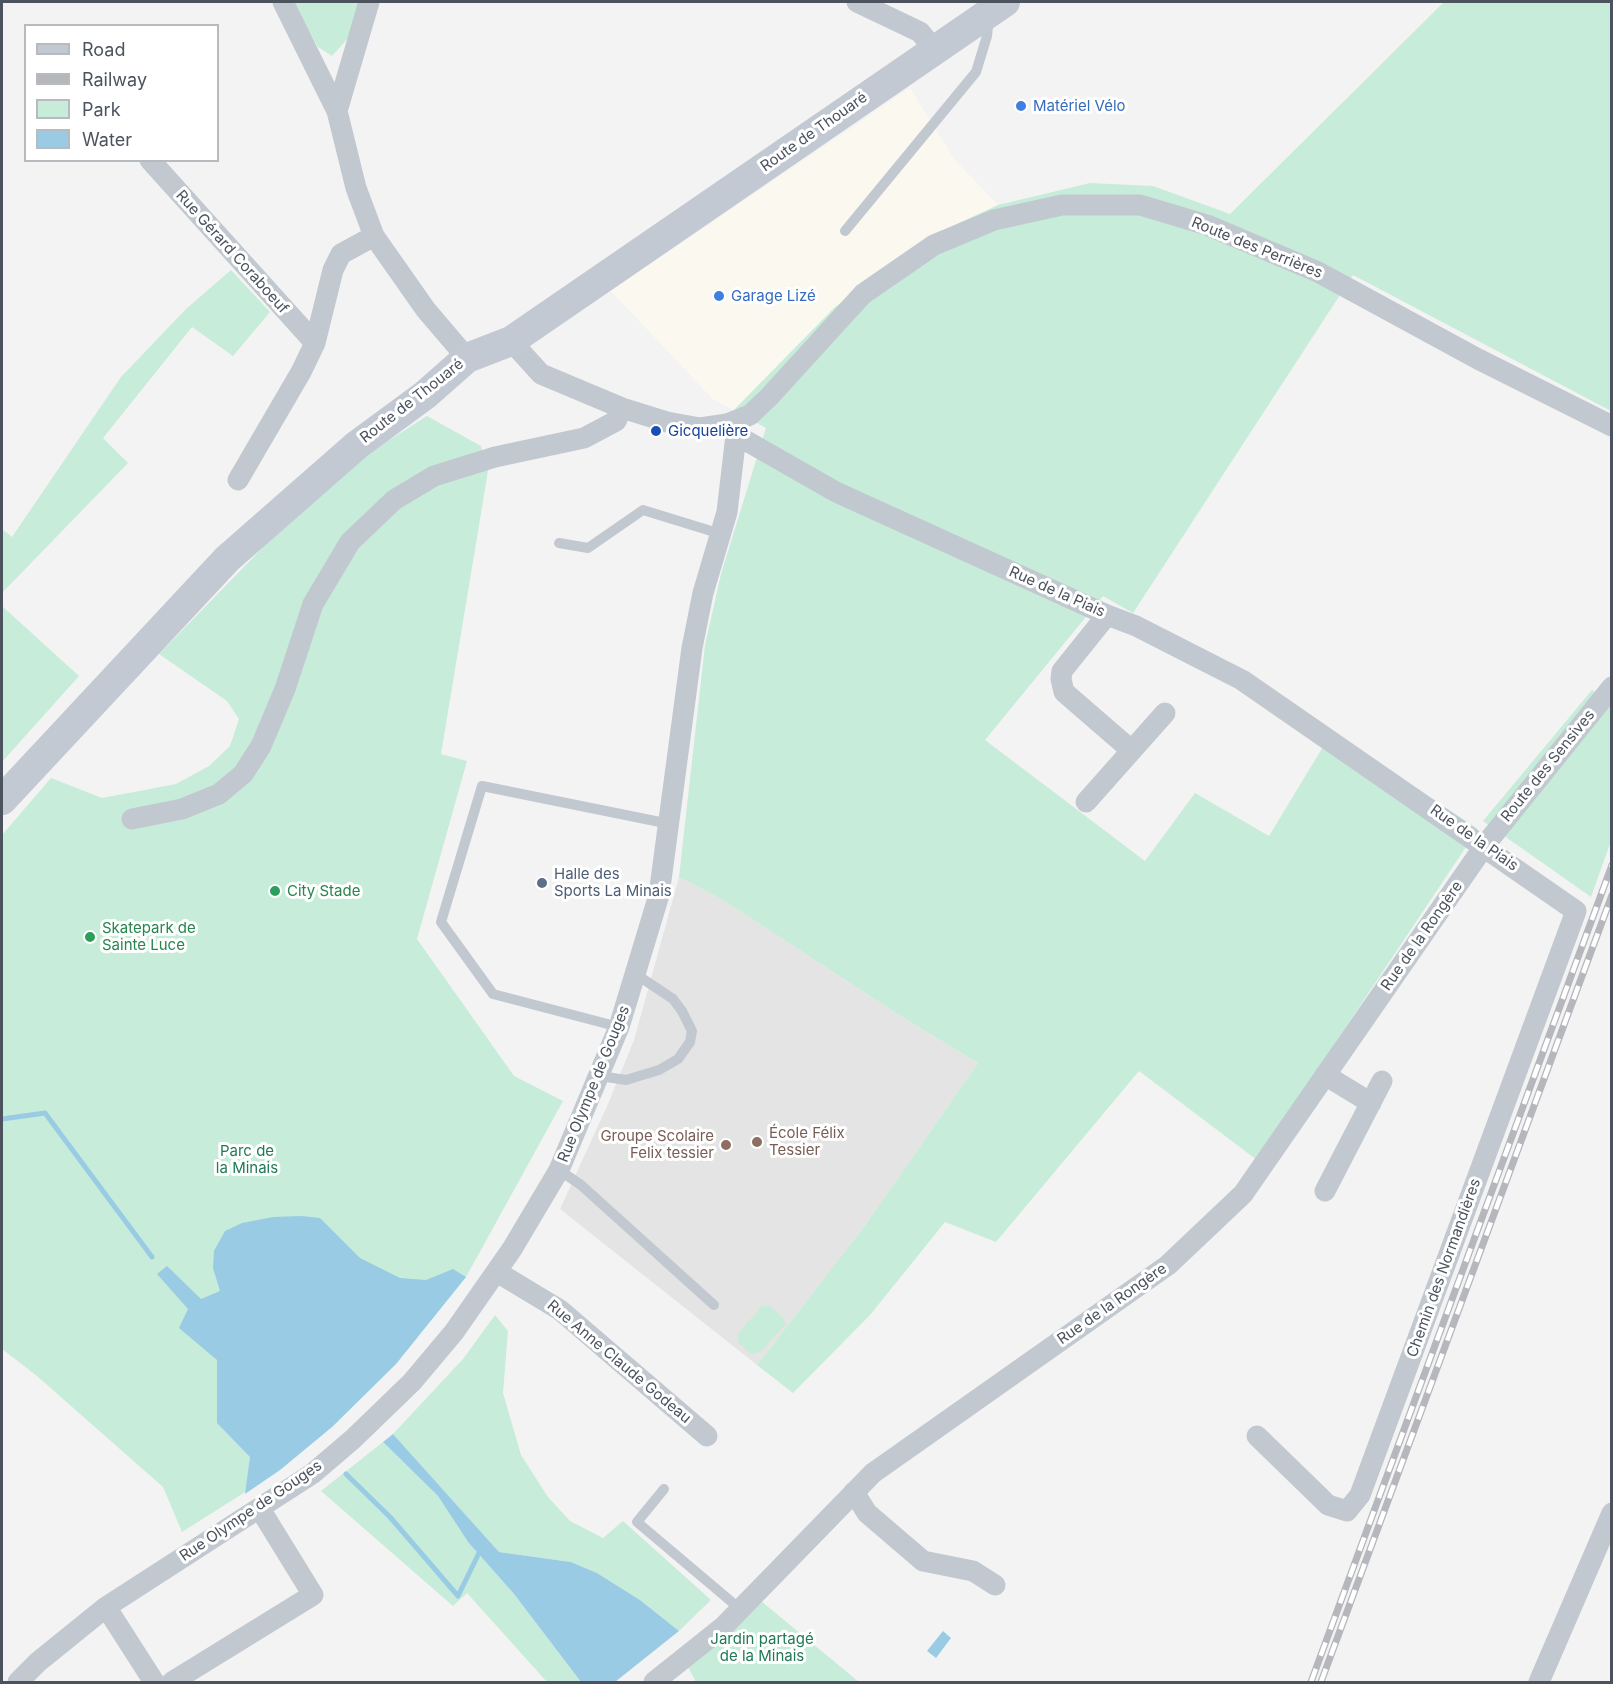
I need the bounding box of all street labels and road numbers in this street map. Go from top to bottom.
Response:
street label: Route de Thouaré [757,88,871,176]
street label: Rue Gérard Coraboeuf [172,187,292,317]
street label: Route des Perrières [1189,214,1325,282]
street label: Route de Thouaré [357,355,467,447]
street label: Rue de la Piais [1006,563,1108,621]
street label: Route des Sensives [1497,706,1599,826]
street label: Rue de la Piais [1427,801,1521,875]
street label: Rue de la Rongère [1378,878,1466,994]
street label: Rue Olympe de Gouges [554,1003,634,1165]
street label: Chemin des Normandières [1403,1176,1485,1360]
street label: Rue de la Rongère [1054,1260,1170,1348]
street label: Rue Anne Claude Godeau [543,1297,695,1427]
street label: Rue Olympe de Gouges [177,1457,325,1565]

